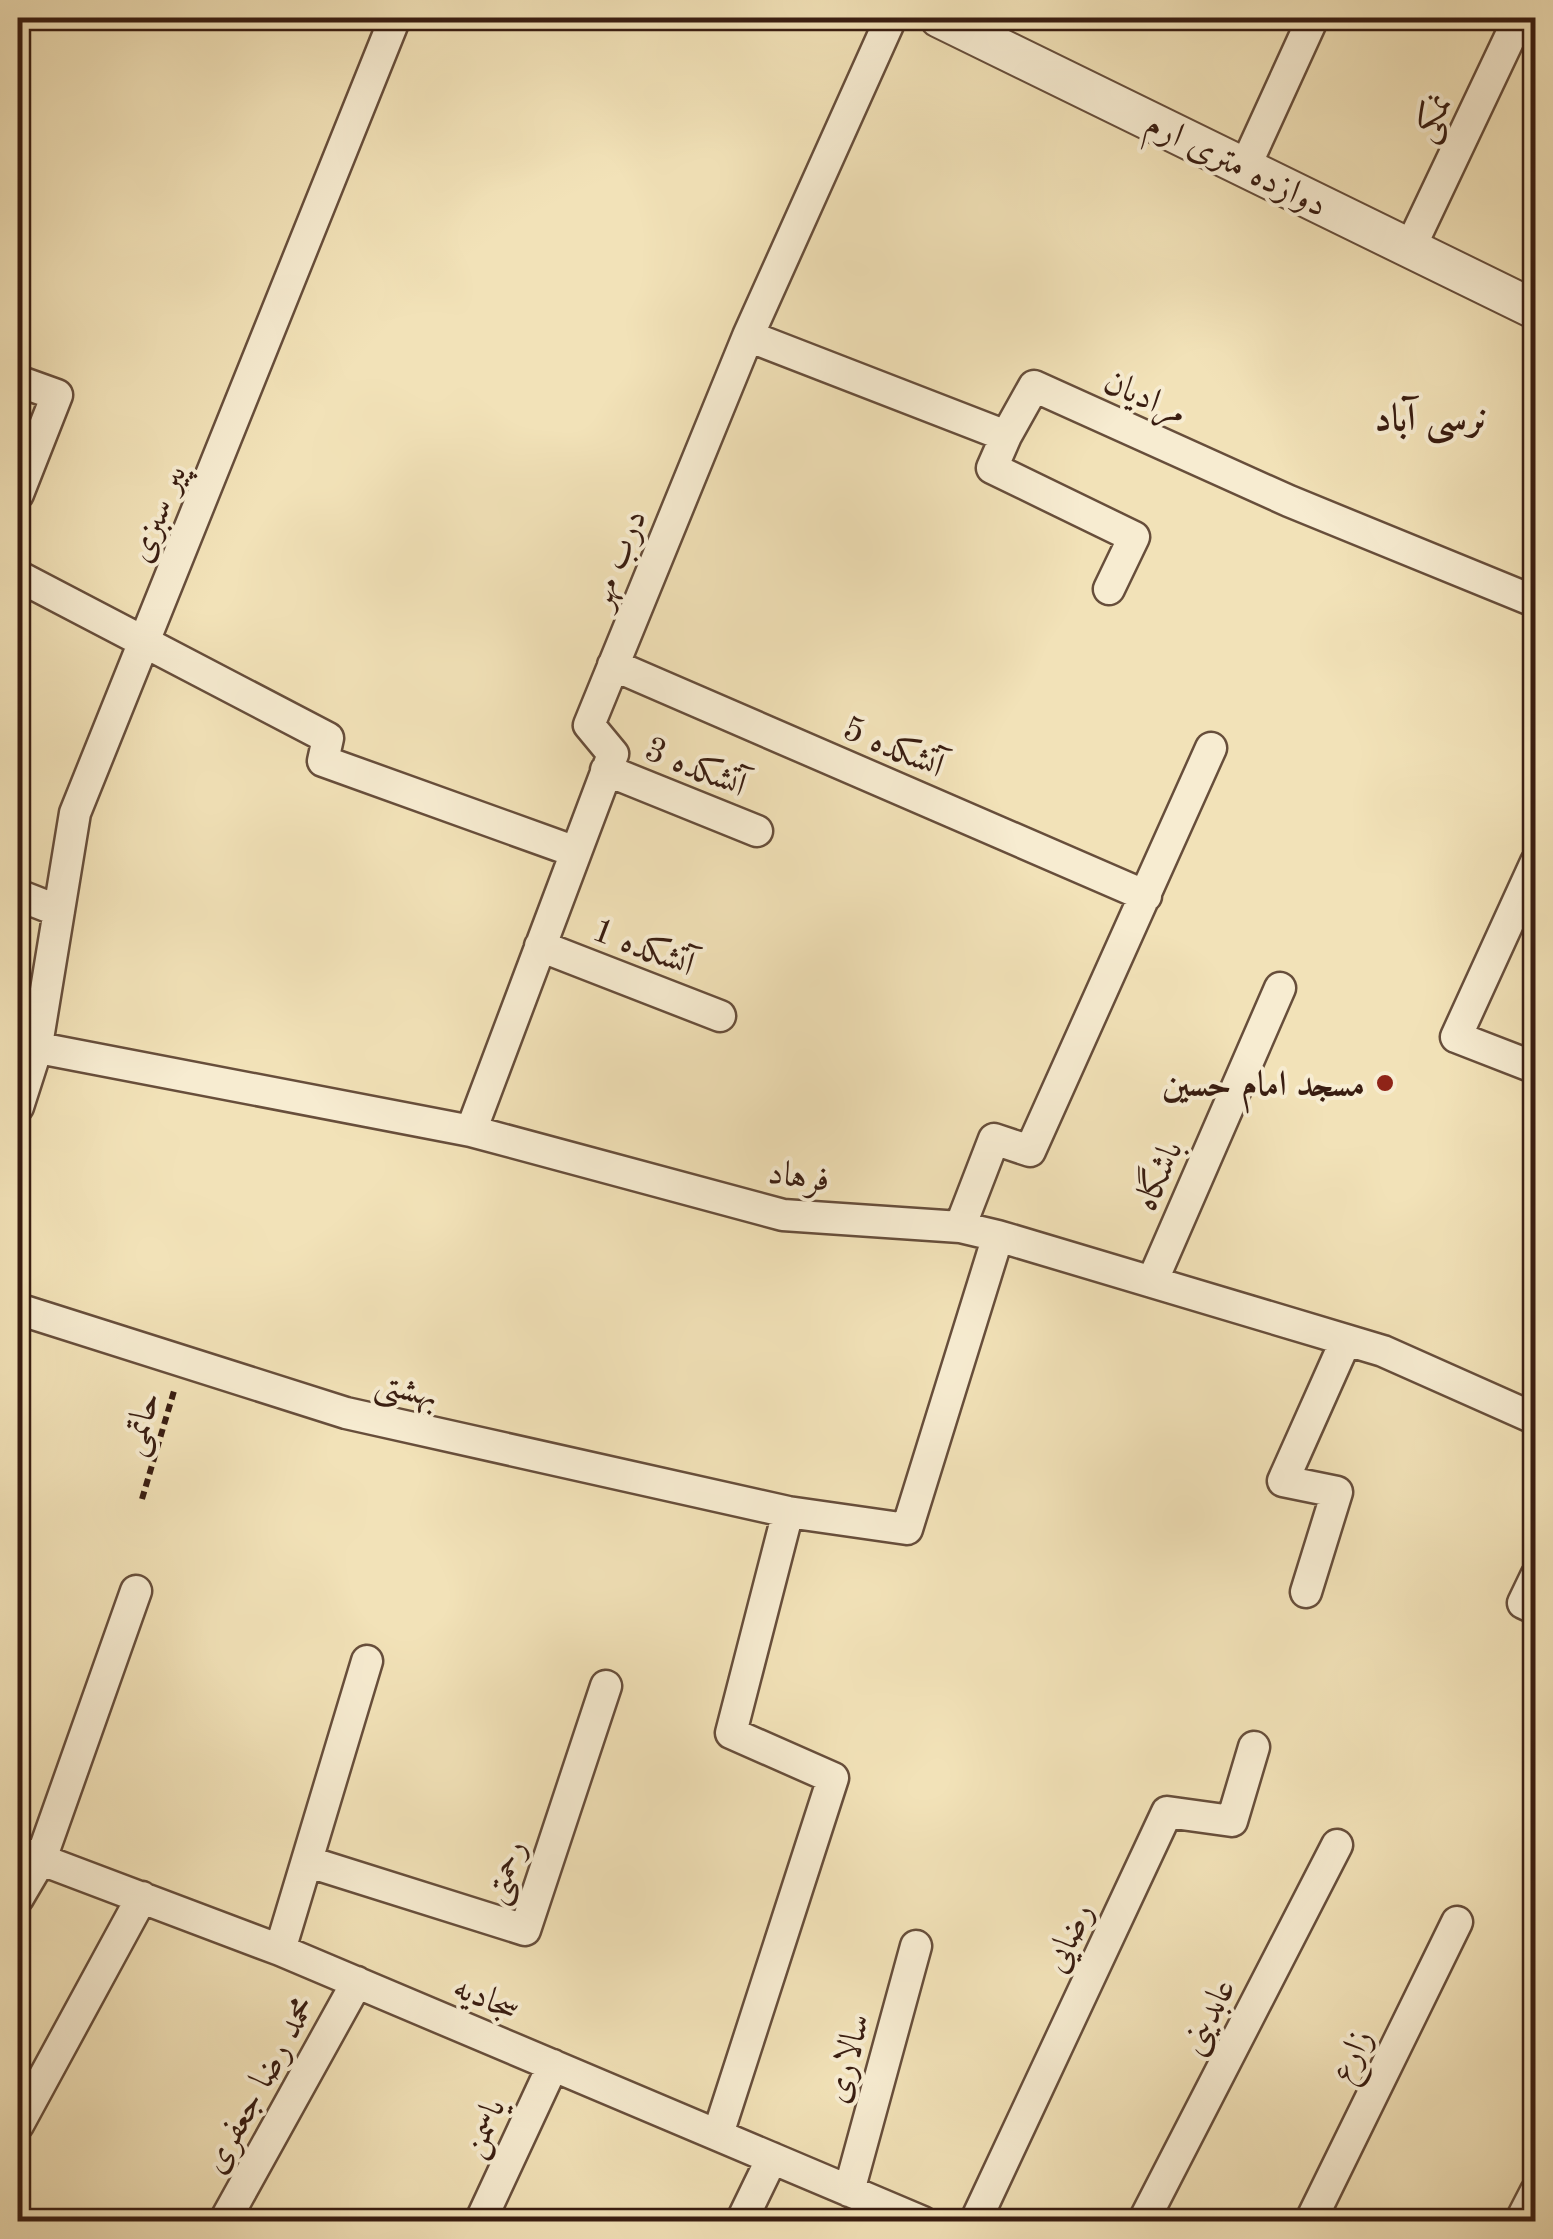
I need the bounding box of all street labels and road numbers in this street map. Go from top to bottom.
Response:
street label: نمکی [1406,88,1463,149]
street label: دوازده متری ارم [1135,106,1332,234]
street label: مرادیان [1097,365,1192,436]
street label: پیر سبزی [123,458,199,569]
street label: درب مهر [582,505,657,617]
street label: آتشکده 5 [837,707,954,786]
street label: آتشکده 3 [639,728,756,806]
street label: آتشکده 1 [587,908,704,985]
street label: باشگاه [1122,1133,1191,1217]
street label: فرهاد [765,1156,832,1201]
street label: بهشتی [370,1366,442,1420]
street label: حاتمی [115,1388,171,1461]
street label: رحمتی [477,1835,538,1910]
street label: رضایی [1038,1898,1104,1980]
street label: سجادیه [447,1970,524,2031]
street label: عابدینی [1175,1974,1246,2062]
street label: محمد رضا جعفری [197,1991,325,2180]
street label: سالاری [820,2010,878,2107]
street label: زارع [1325,2024,1388,2092]
street label: یاسمن [456,2091,518,2165]

